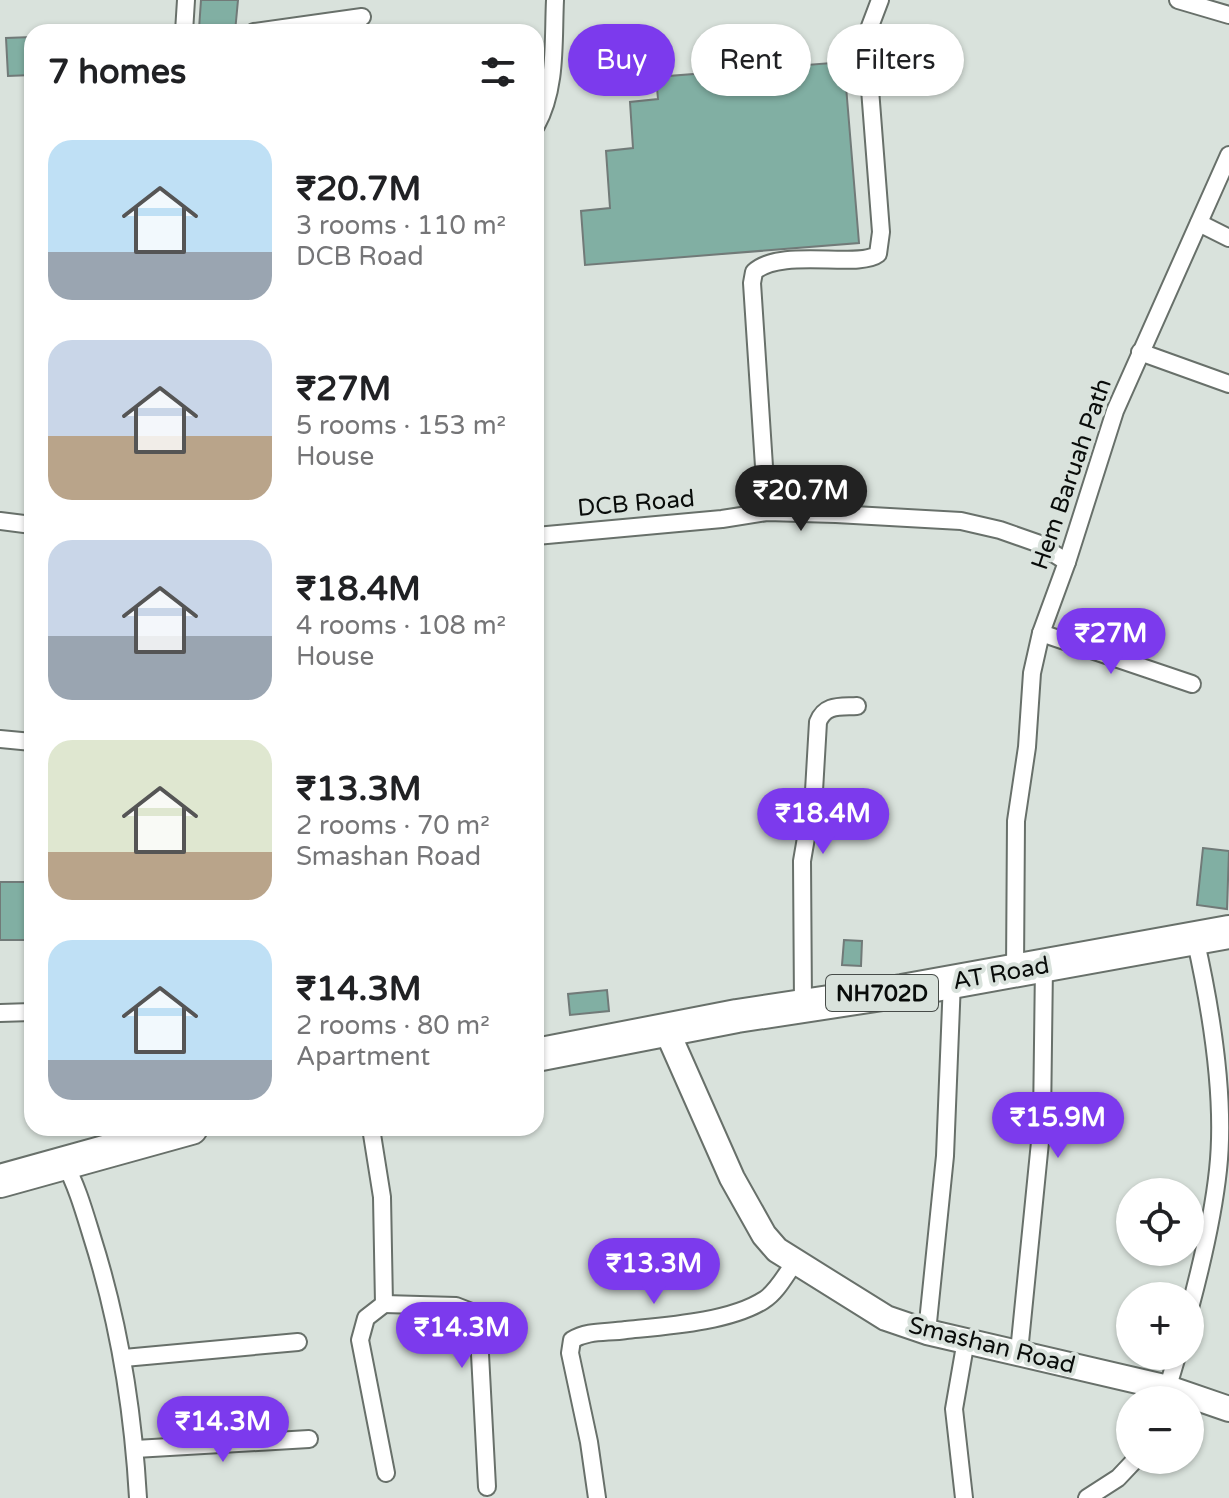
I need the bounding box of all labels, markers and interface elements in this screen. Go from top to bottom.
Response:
chip: Buy [568,24,675,96]
chip: Rent [691,24,811,96]
chip: Filters [827,24,964,96]
icon: filters [476,50,520,94]
text: 7 homes [48,52,186,93]
text: ₹20.7M [296,169,421,210]
icon: home [112,172,208,268]
text: 3 rooms · 110 m² [296,210,506,241]
text: DCB Road [296,241,424,272]
text: ₹27M [296,369,391,410]
icon: home [112,372,208,468]
street label: Hem Baruah Path [1025,375,1118,574]
text: 5 rooms · 153 m² [296,410,506,441]
text: House [296,441,374,472]
pin: ₹20.7M [736,465,866,533]
text: ₹20.7M [753,475,849,506]
street label: DCB Road [576,484,696,523]
text: ₹18.4M [296,569,421,610]
icon: home [112,572,208,668]
pin: ₹27M [1064,608,1158,676]
text: 4 rooms · 108 m² [296,610,506,641]
text: ₹27M [1075,618,1147,649]
text: House [296,641,374,672]
text: ₹13.3M [296,769,422,810]
icon: home [112,772,208,868]
pin: ₹18.4M [758,788,888,856]
text: ₹18.4M [775,798,871,829]
text: 2 rooms · 70 m² [296,810,490,841]
text: Smashan Road [296,841,481,872]
street label: AT Road [951,951,1052,996]
text: ₹14.3M [296,969,422,1010]
icon: home [112,972,208,1068]
road number: NH702D [826,975,938,1011]
text: 2 rooms · 80 m² [296,1010,490,1041]
text: Apartment [296,1041,430,1072]
pin: ₹15.9M [993,1092,1123,1160]
text: ₹15.9M [1010,1102,1106,1133]
map controls [1116,1178,1204,1474]
button: locate [1116,1178,1204,1266]
pin: ₹13.3M [589,1238,719,1306]
text: ₹13.3M [606,1248,702,1279]
button: + [1116,1282,1204,1370]
pin: ₹14.3M [397,1302,527,1370]
street label: Smashan Road [905,1311,1078,1380]
text: ₹14.3M [414,1312,510,1343]
button: − [1116,1386,1204,1474]
pin: ₹14.3M [158,1396,288,1464]
text: ₹14.3M [175,1406,271,1437]

